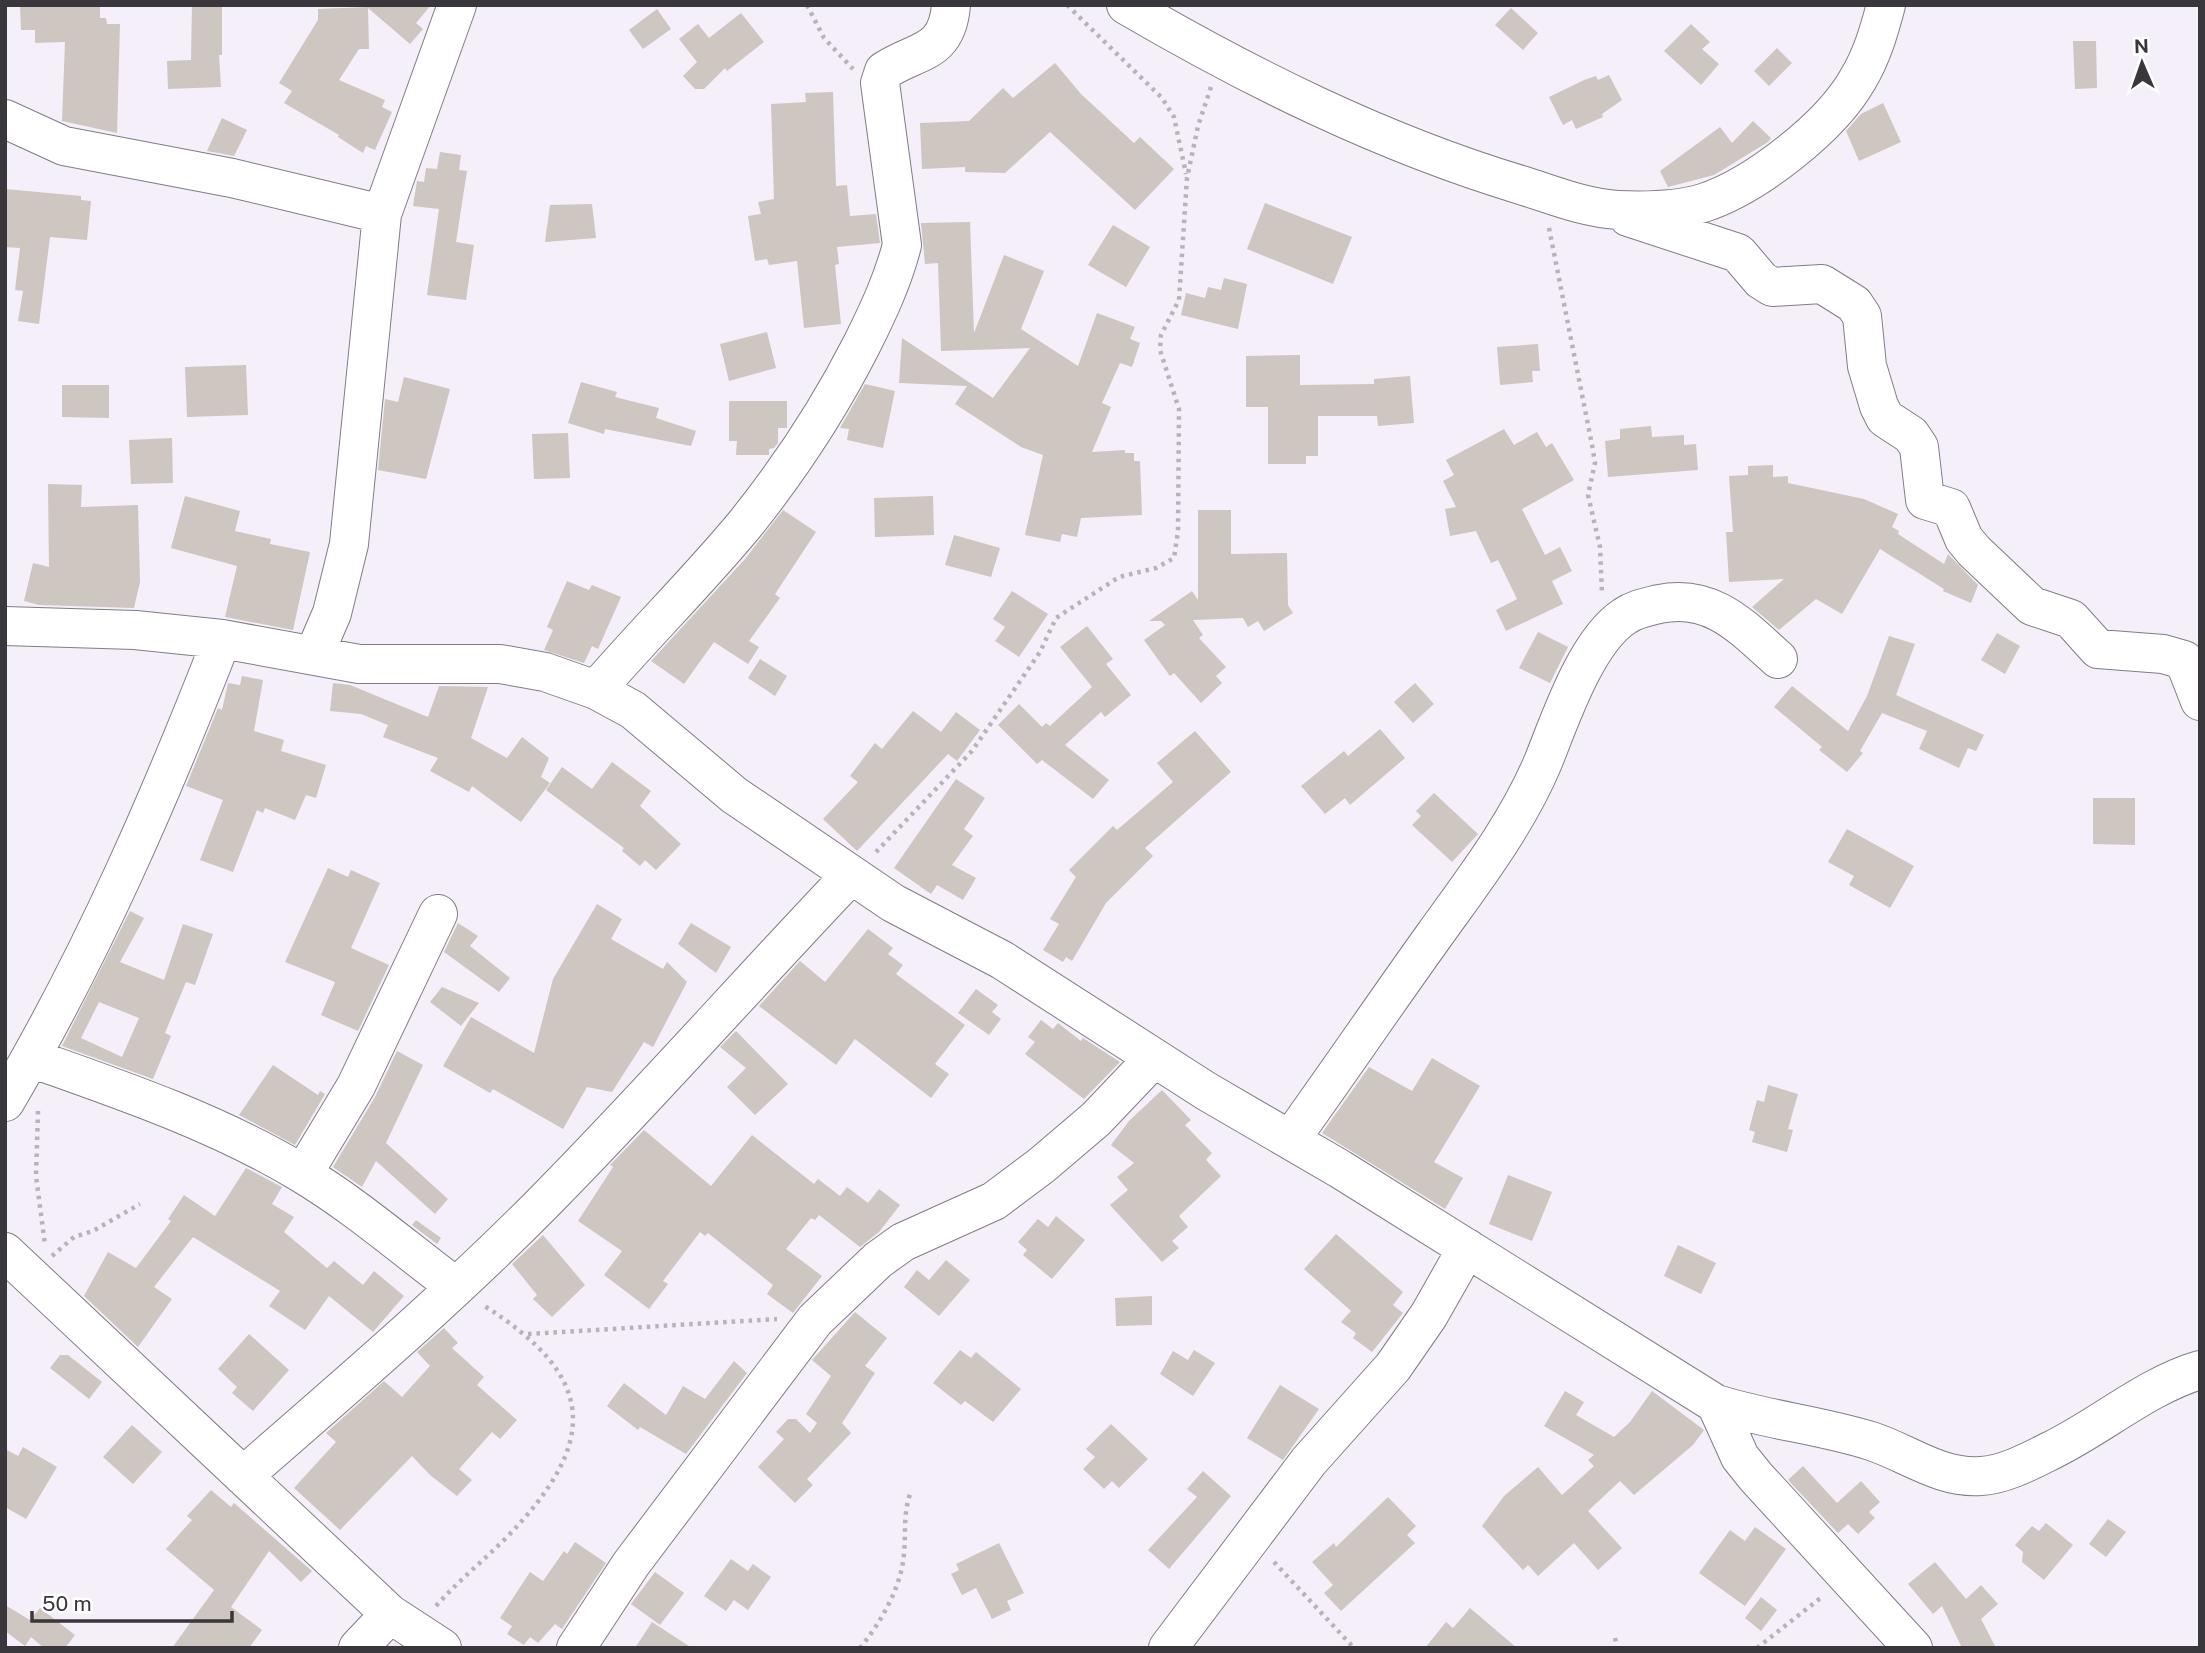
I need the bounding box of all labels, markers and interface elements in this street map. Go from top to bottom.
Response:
north arrow [2107,28,2177,98]
text: N [2134,35,2149,57]
scale bar [32,1580,231,1624]
text: 50 m [42,1591,92,1616]

